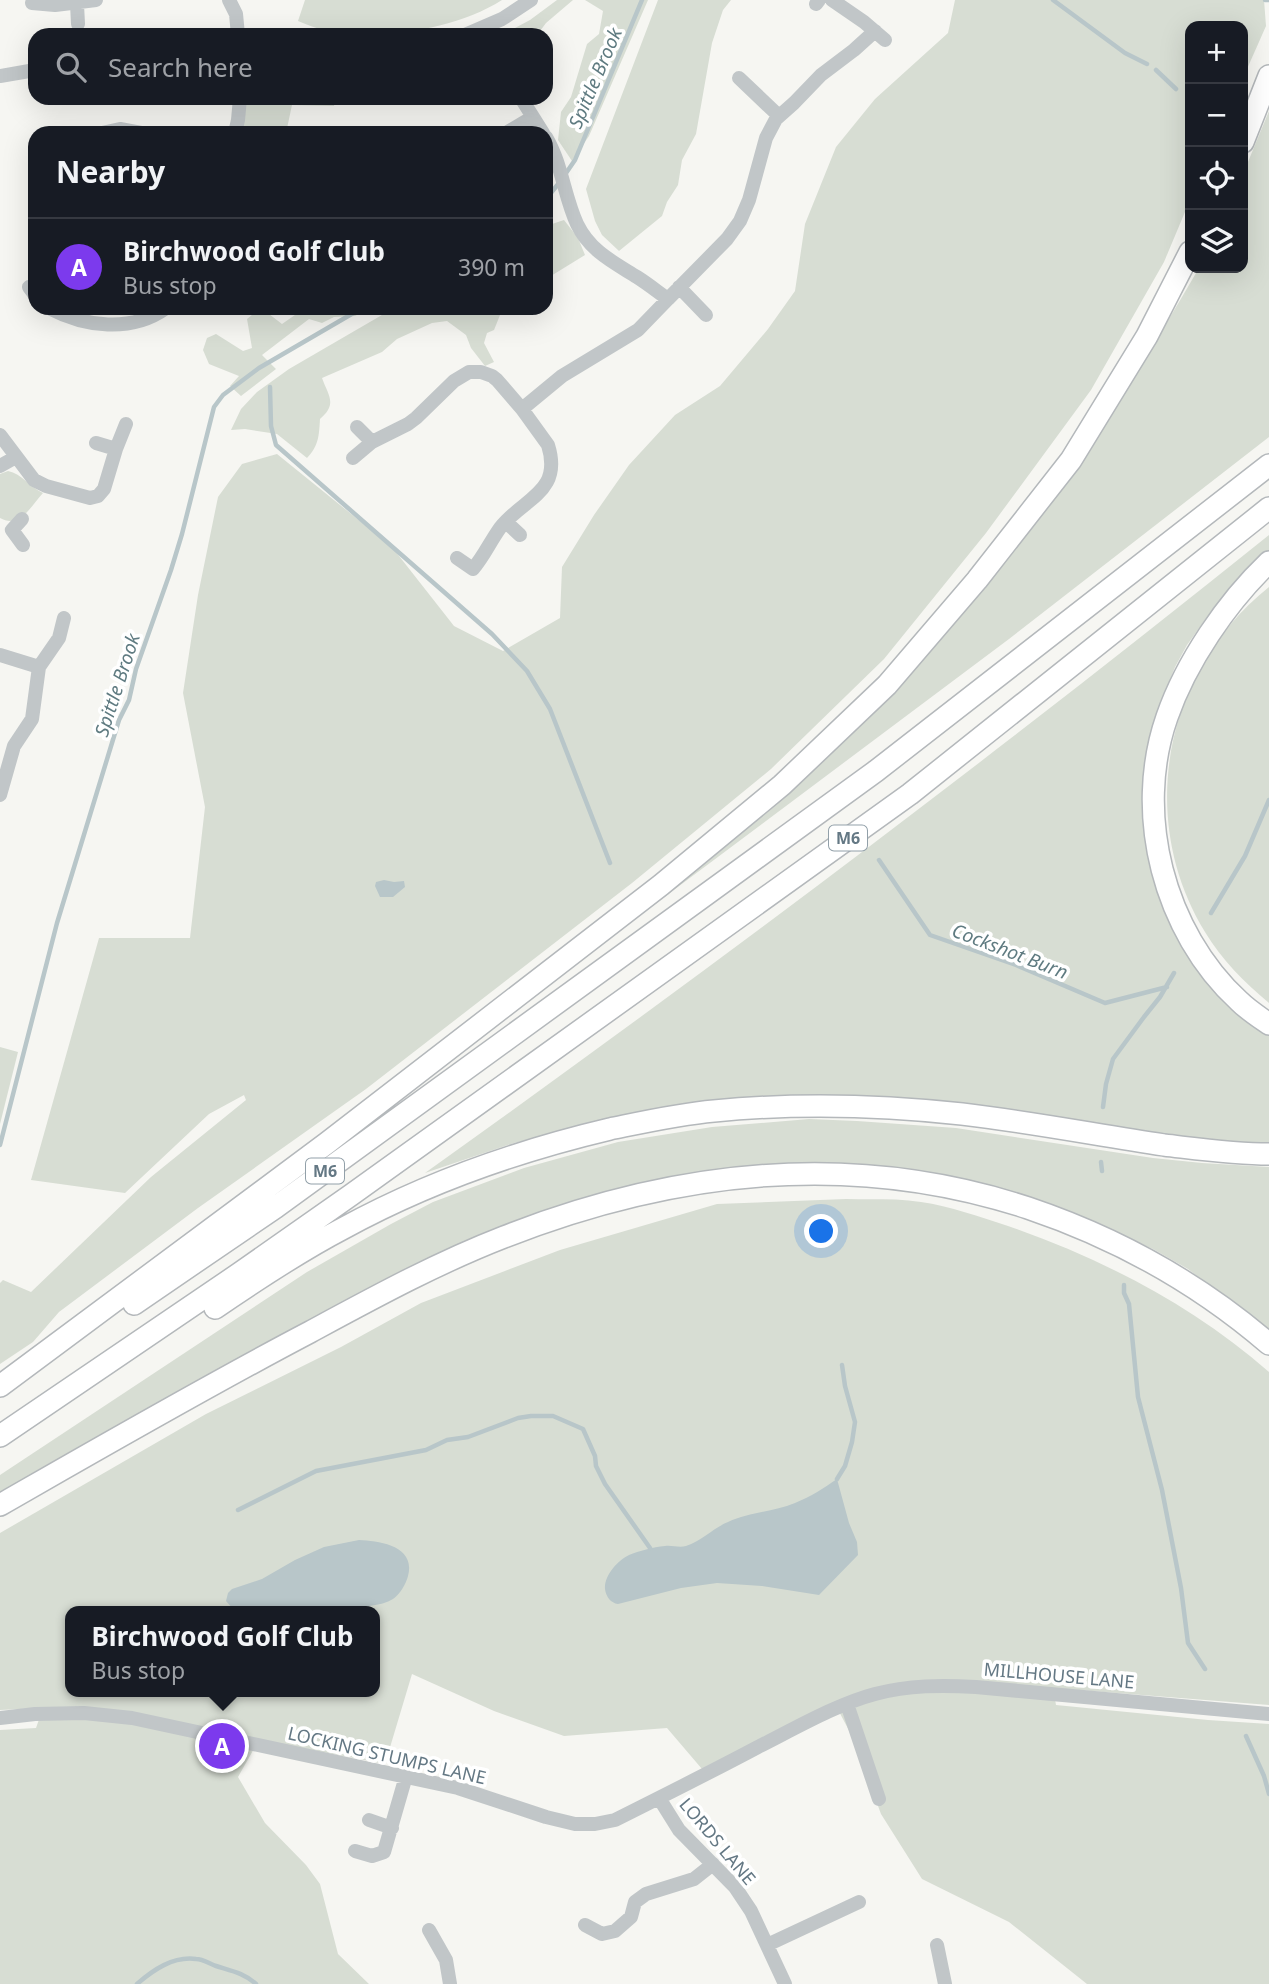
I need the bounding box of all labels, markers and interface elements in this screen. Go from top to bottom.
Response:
map controls [1185,21,1248,273]
button: + [1185,21,1248,84]
water label: Spittle Brook [562,23,628,132]
search box [28,28,553,105]
icon: search [52,48,90,86]
text: Search here [108,49,253,85]
button: − [1185,84,1248,147]
button: locate [1185,147,1248,210]
text: Nearby [56,151,165,192]
button: layers [1185,210,1248,273]
text: Birchwood Golf Club [123,233,385,269]
text: A [71,251,87,283]
text: 390 m [458,251,525,283]
text: Bus stop [123,269,217,301]
water label: Spittle Brook [88,630,146,740]
road number: M6 [829,825,867,850]
water label: Cockshot Burn [948,917,1072,985]
road number: M6 [306,1158,344,1184]
your location [804,1214,838,1248]
popup [65,1606,380,1697]
text: Birchwood Golf Club [92,1618,353,1654]
text: Bus stop [92,1654,185,1686]
street label: MILLHOUSE LANE [983,1656,1135,1694]
pin: A [199,1720,245,1772]
street label: LOCKING STUMPS LANE [286,1721,488,1789]
street label: LORDS LANE [675,1792,761,1890]

